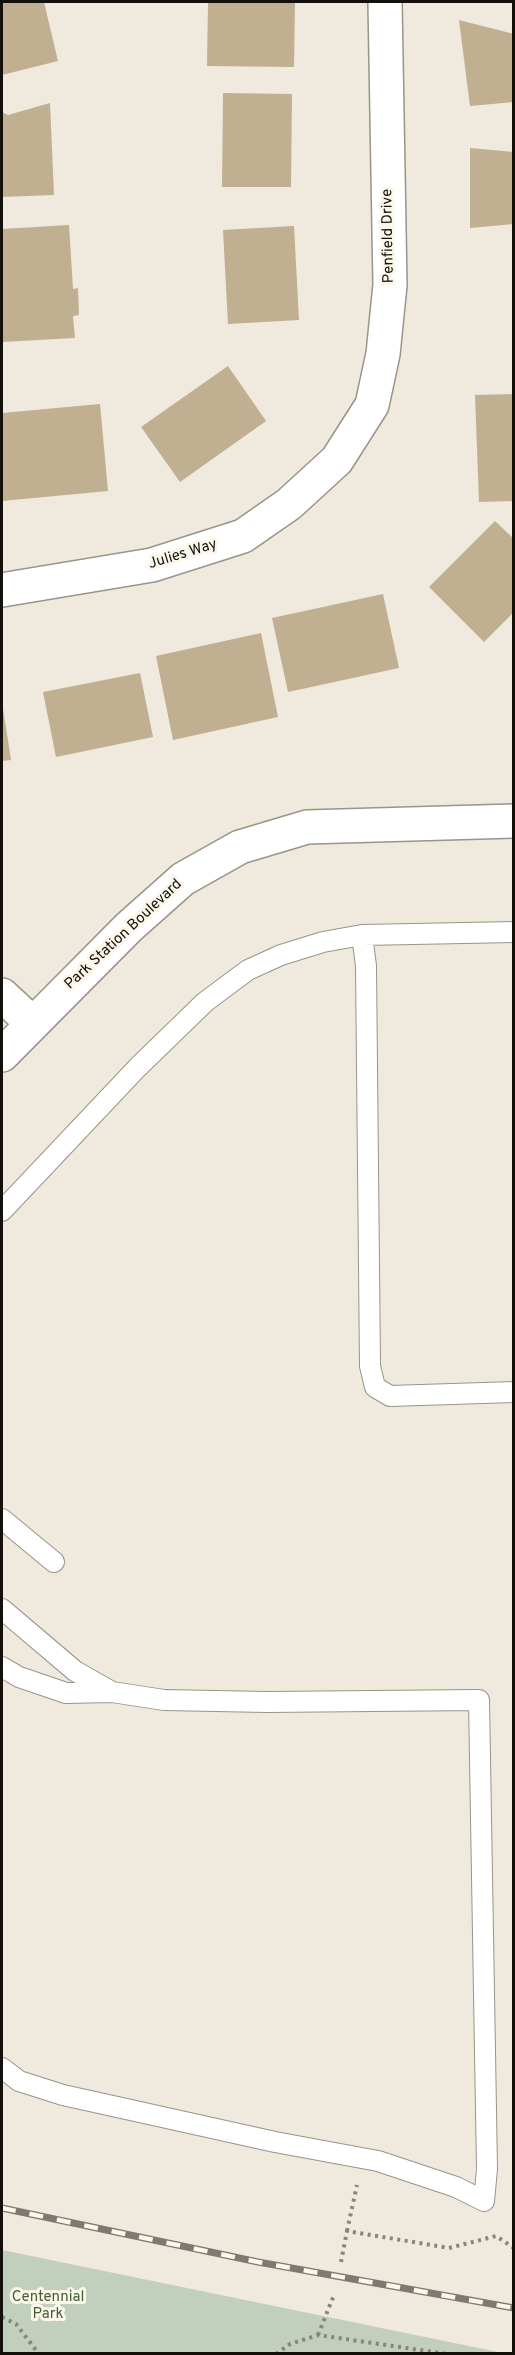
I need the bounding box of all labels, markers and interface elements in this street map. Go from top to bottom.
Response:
street label: Penfield Drive [379,189,399,283]
street label: Julies Way [146,536,220,574]
street label: Park Station Boulevard [62,876,186,994]
park label: Centennial Park [12,2289,84,2324]

